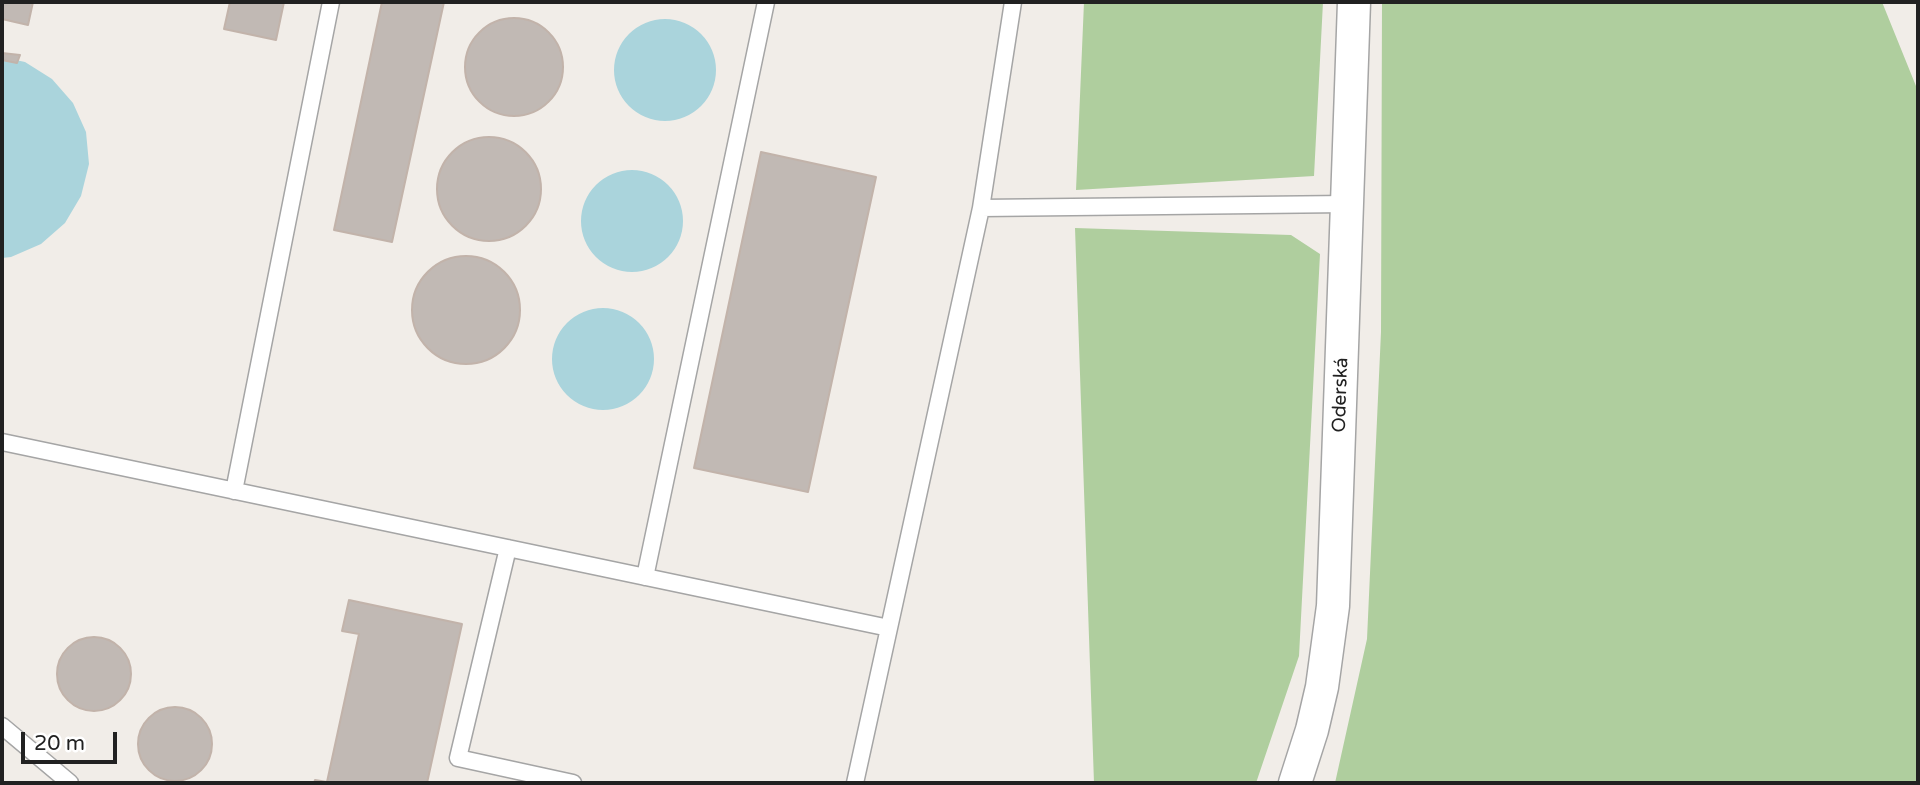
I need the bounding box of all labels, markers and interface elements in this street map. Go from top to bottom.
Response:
street label: Oderská [1328,357,1354,433]
scale bar [24,718,121,762]
text: 20 m [34,731,85,756]

